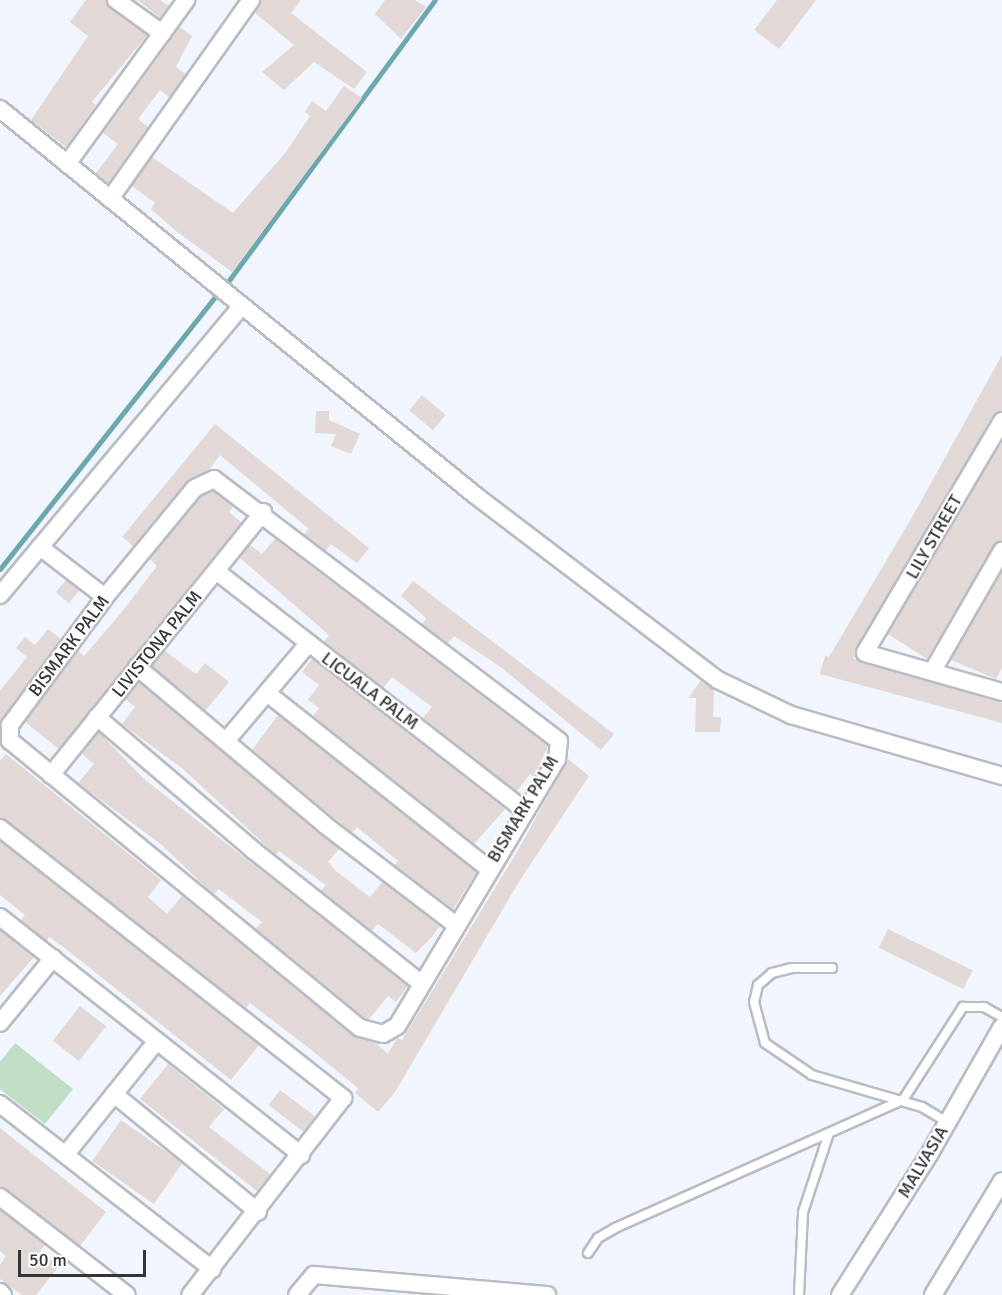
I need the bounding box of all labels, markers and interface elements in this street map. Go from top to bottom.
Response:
street label: LILY STREET [901,491,967,583]
street label: LIVISTONA PALM [107,586,207,702]
street label: BISMARK PALM [24,591,114,701]
street label: LICUALA PALM [317,647,423,735]
street label: BISMARK PALM [483,752,563,866]
street label: MALVASIA [893,1122,953,1202]
scale bar [21,1238,148,1276]
text: 50 m [29,1249,67,1271]

